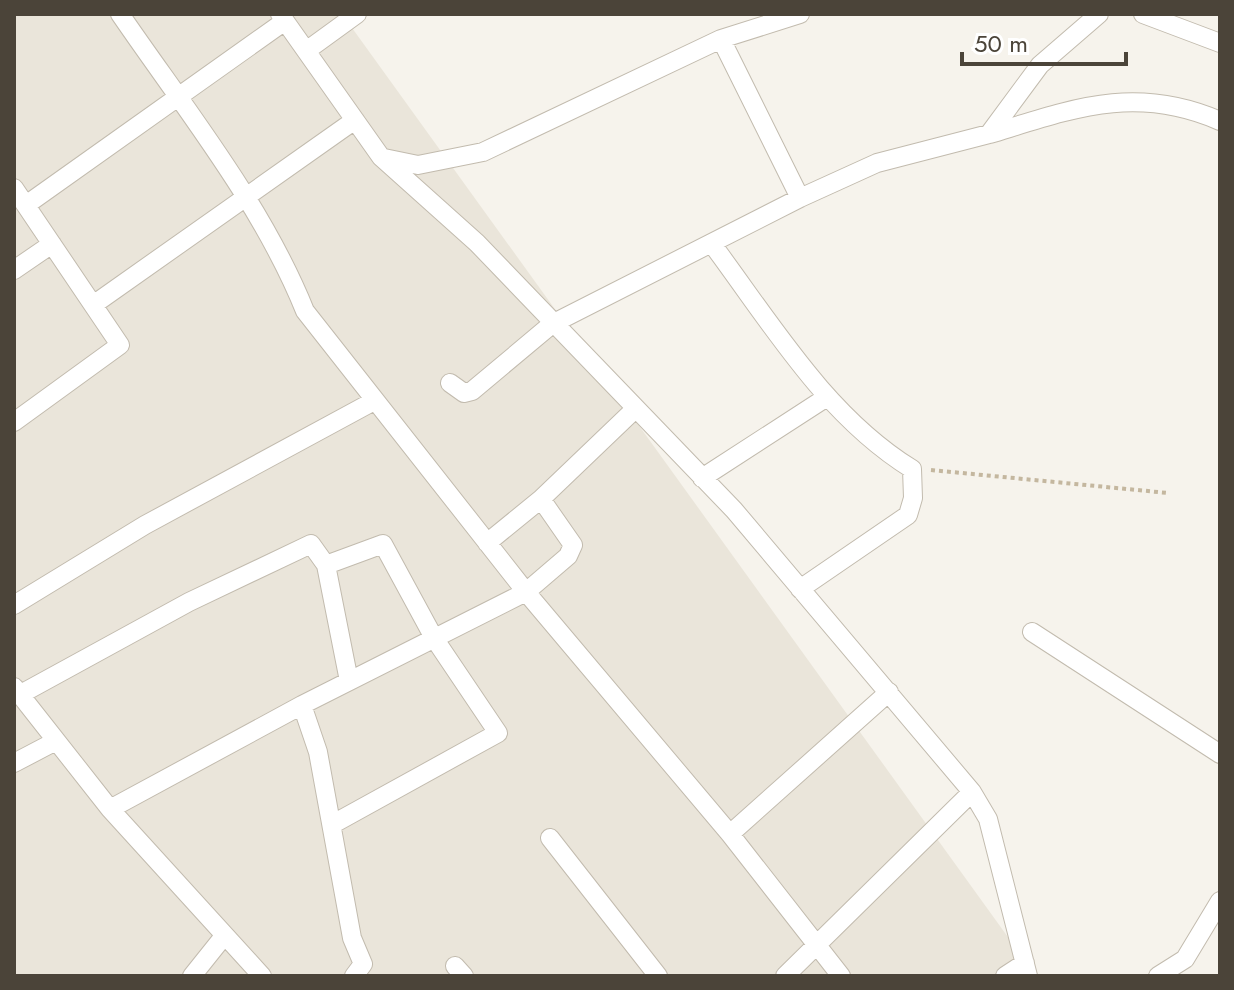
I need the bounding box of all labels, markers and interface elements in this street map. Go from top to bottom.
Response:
scale bar [962,16,1126,66]
text: 50 m [974,26,1028,61]

